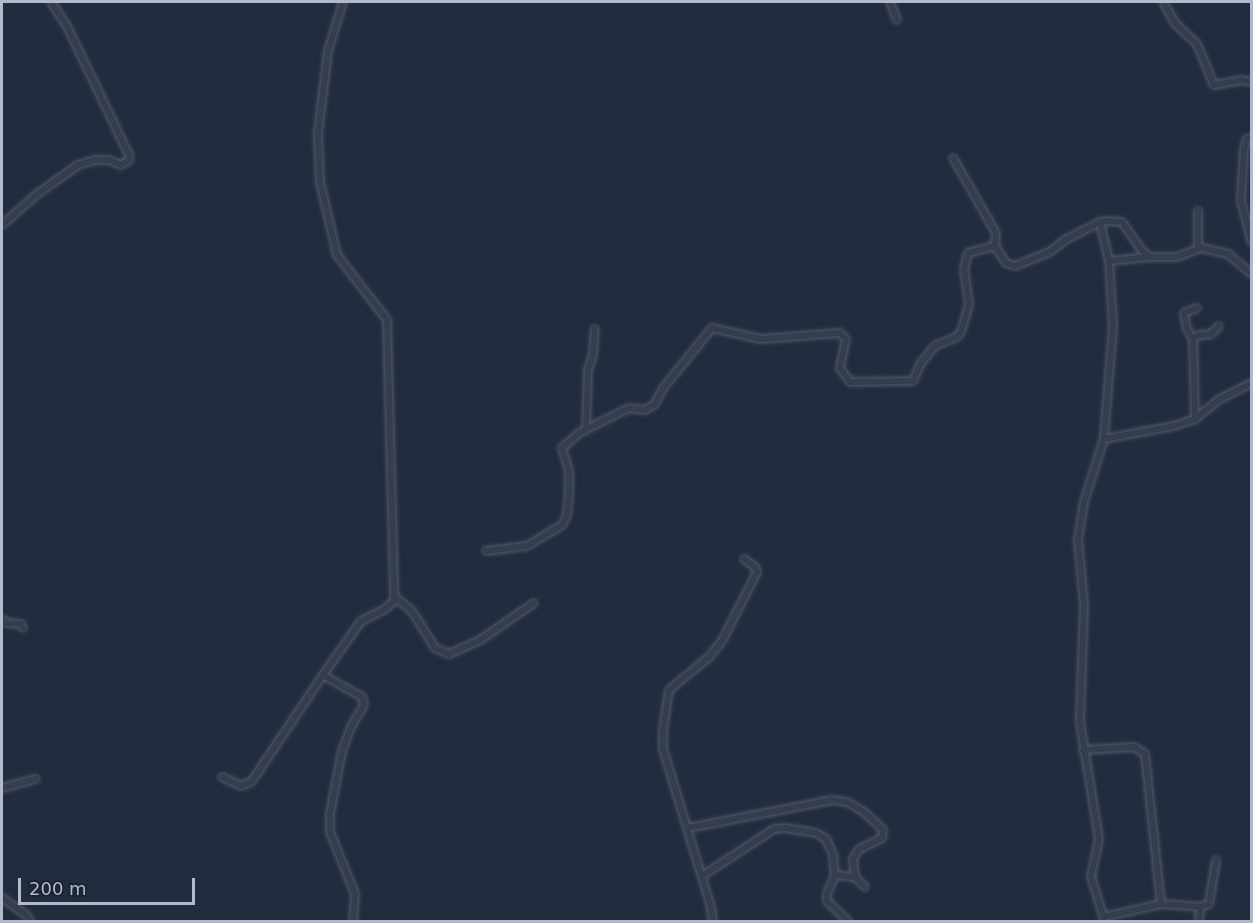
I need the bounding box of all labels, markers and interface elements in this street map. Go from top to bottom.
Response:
scale bar [21,866,198,904]
text: 200 m [29,878,87,899]

